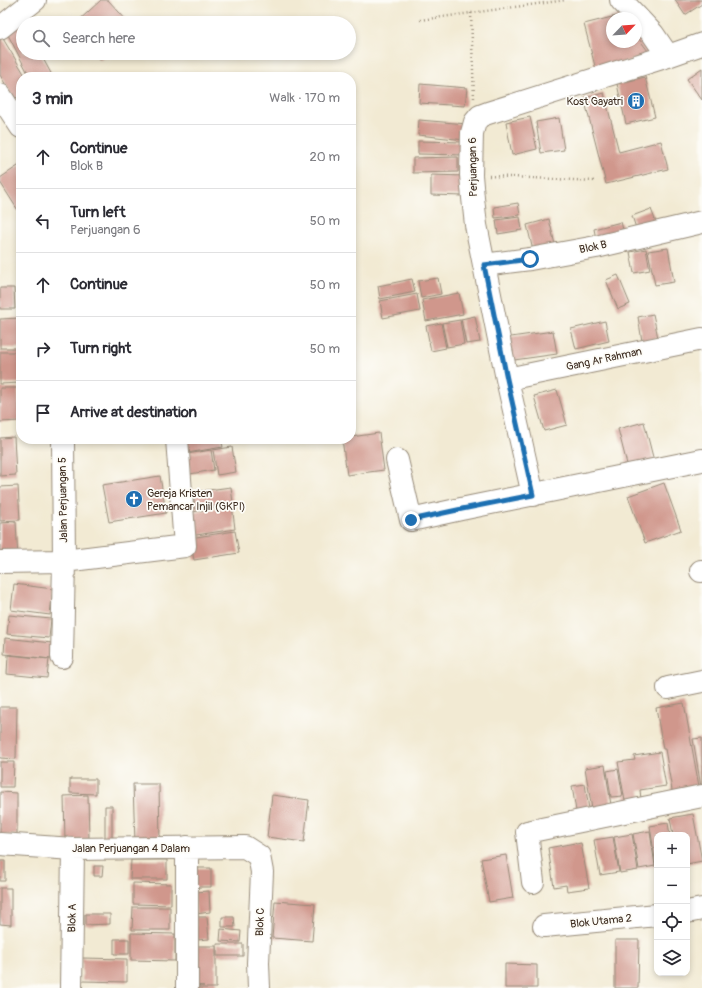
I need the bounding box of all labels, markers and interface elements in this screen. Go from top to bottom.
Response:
north arrow [606,12,642,48]
search box [16,16,356,60]
icon: search [30,27,52,49]
text: Search here [62,29,135,48]
text: 3 min [32,88,73,109]
text: Walk · 170 m [269,90,340,106]
building icon: Kost Gayatri [626,91,646,111]
place label: Kost Gayatri [567,95,623,108]
street label: Perjuangan 6 [466,137,480,197]
text: Continue [70,139,128,158]
icon: ahead [32,146,54,168]
text: 20 m [309,149,340,165]
text: Blok B [70,158,103,174]
text: Turn left [70,203,126,222]
icon: left [32,210,54,232]
text: 50 m [310,213,340,229]
text: Perjuangan 6 [70,222,140,238]
street label: Blok B [578,238,608,256]
route start [521,250,539,268]
icon: ahead [32,274,54,296]
text: Continue [70,275,128,294]
text: 50 m [310,277,340,293]
icon: right [32,338,54,360]
text: Turn right [70,339,131,358]
text: 50 m [310,341,340,357]
street label: Gang Ar Rahman [565,345,643,373]
icon: arrive [32,402,54,424]
text: Arrive at destination [70,403,197,422]
street label: Jalan Perjuangan 5 [56,457,70,543]
place label: Gereja Kristen Pemancar Injil (GKPI) [147,487,245,513]
church icon: Gereja Kristen Pemancar Injil (GKPI) [124,489,144,509]
route end [402,511,420,529]
map controls [654,832,690,976]
button: + [654,832,690,868]
street label: Jalan Perjuangan 4 Dalam [72,842,190,855]
button: − [654,868,690,904]
street label: Blok A [65,903,79,933]
button: locate [654,904,690,940]
street label: Blok C [253,907,267,936]
street label: Blok Utama 2 [569,911,633,931]
button: layers [654,940,690,976]

